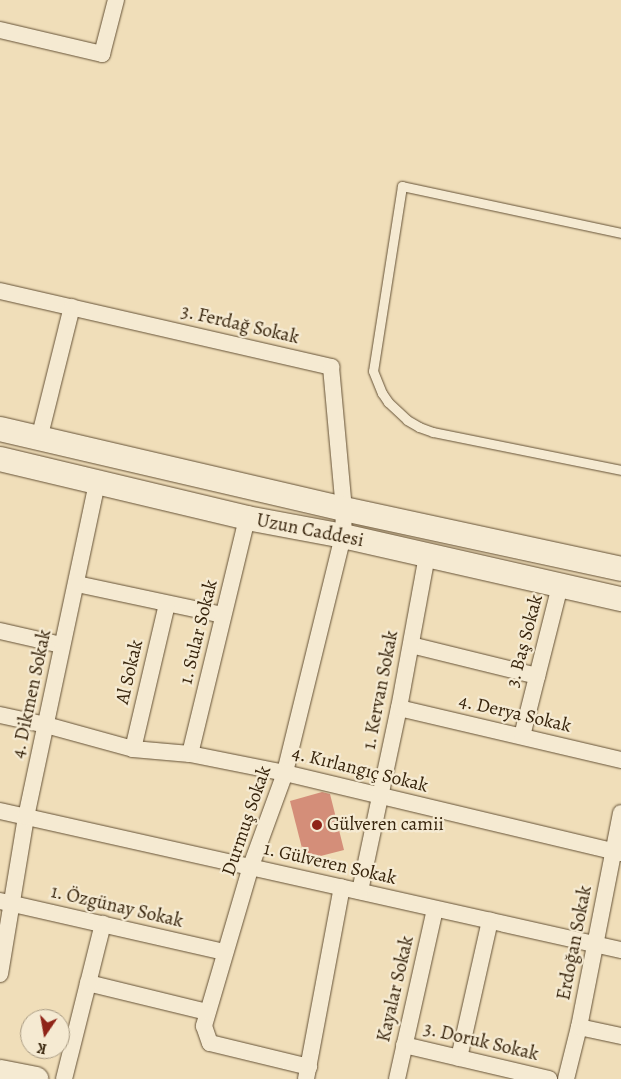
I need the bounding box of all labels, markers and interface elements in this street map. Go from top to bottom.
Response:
street label: 3. Ferdağ Sokak [179,300,301,350]
street label: Uzun Caddesi [254,509,366,553]
street label: 1. Sular Sokak [175,577,223,687]
street label: 3. Baş Sokak [502,592,548,690]
street label: 4. Dikmen Sokak [7,627,57,761]
street label: 1. Kervan Sokak [358,628,404,752]
street label: Al Sokak [112,637,148,707]
street label: 4. Derya Sokak [456,690,574,738]
street label: 4. Kırlangıç Sokak [289,742,431,798]
street label: Durmuş Sokak [218,763,276,879]
place label: Gülveren camii [327,814,444,836]
marker: Gülveren camii [311,819,323,831]
street label: 1. Gülveren Sokak [261,838,399,890]
street label: 1. Özgünay Sokak [48,881,186,933]
street label: Erdoğan Sokak [553,884,597,1002]
street label: Kayalar Sokak [373,934,419,1044]
north arrow [20,1009,70,1059]
street label: 3. Doruk Sokak [421,1018,541,1066]
text: K [36,1038,48,1058]

